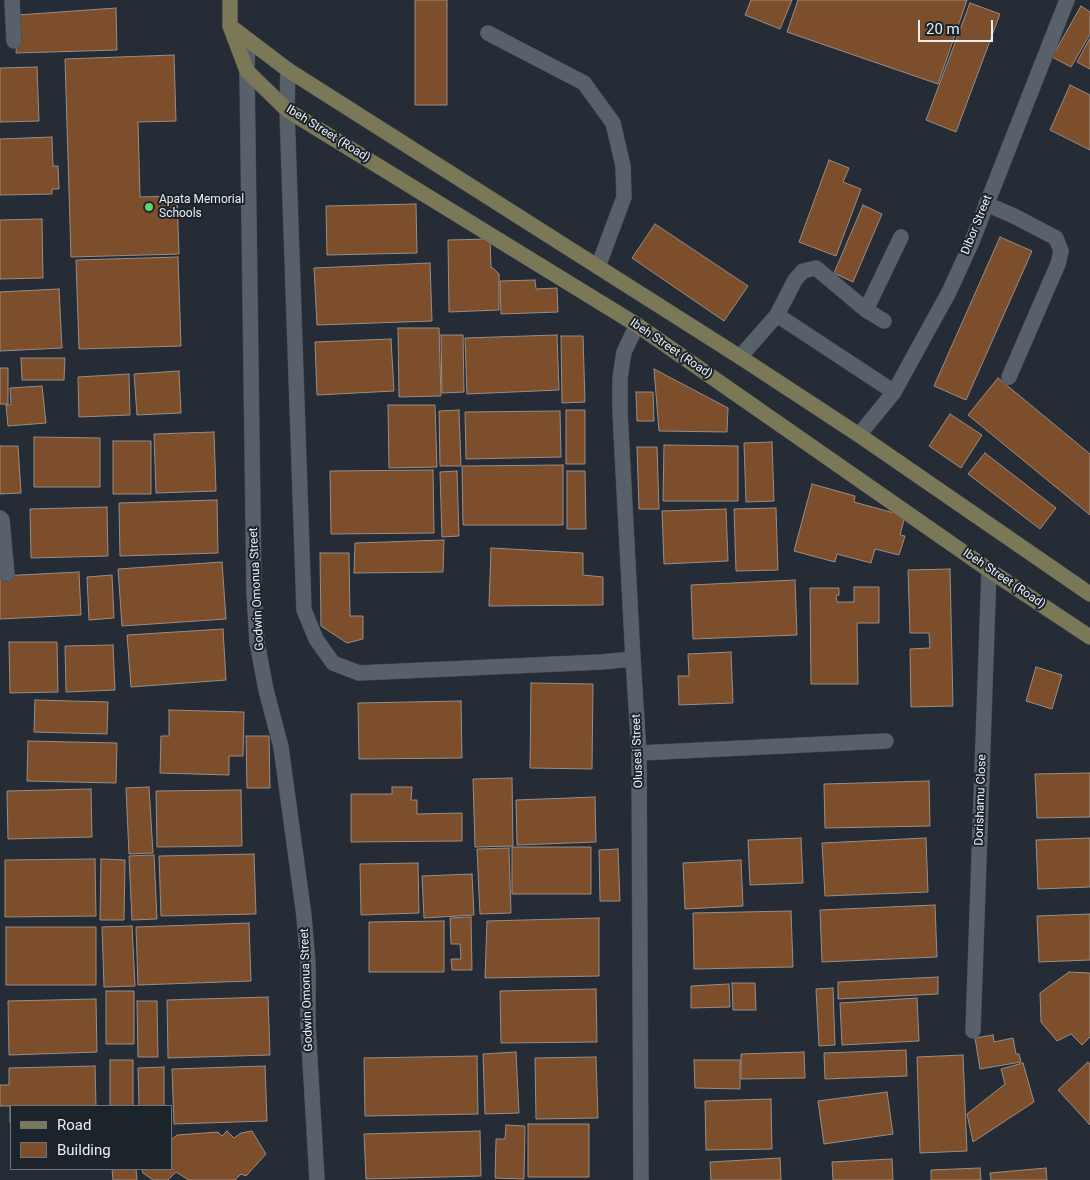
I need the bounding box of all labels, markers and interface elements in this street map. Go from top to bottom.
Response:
scale bar [920,10,995,42]
text: 20 m [926,20,960,38]
street label: Ibeh Street (Road) [283,102,373,166]
place label: Apata Memorial Schools [159,193,244,221]
street label: Dibor Street [959,193,995,257]
marker: Apata Memorial Schools [143,201,155,213]
street label: Ibeh Street (Road) [627,316,715,382]
street label: Godwin Omonua Street [247,527,267,651]
street label: Ibeh Street (Road) [960,546,1048,612]
street label: Olusesi Street [630,714,646,788]
street label: Dorishamu Close [972,754,990,846]
street label: Godwin Omonua Street [298,928,316,1052]
legend [10,1105,172,1170]
text: Road [57,1116,91,1134]
text: Building [57,1141,111,1159]

